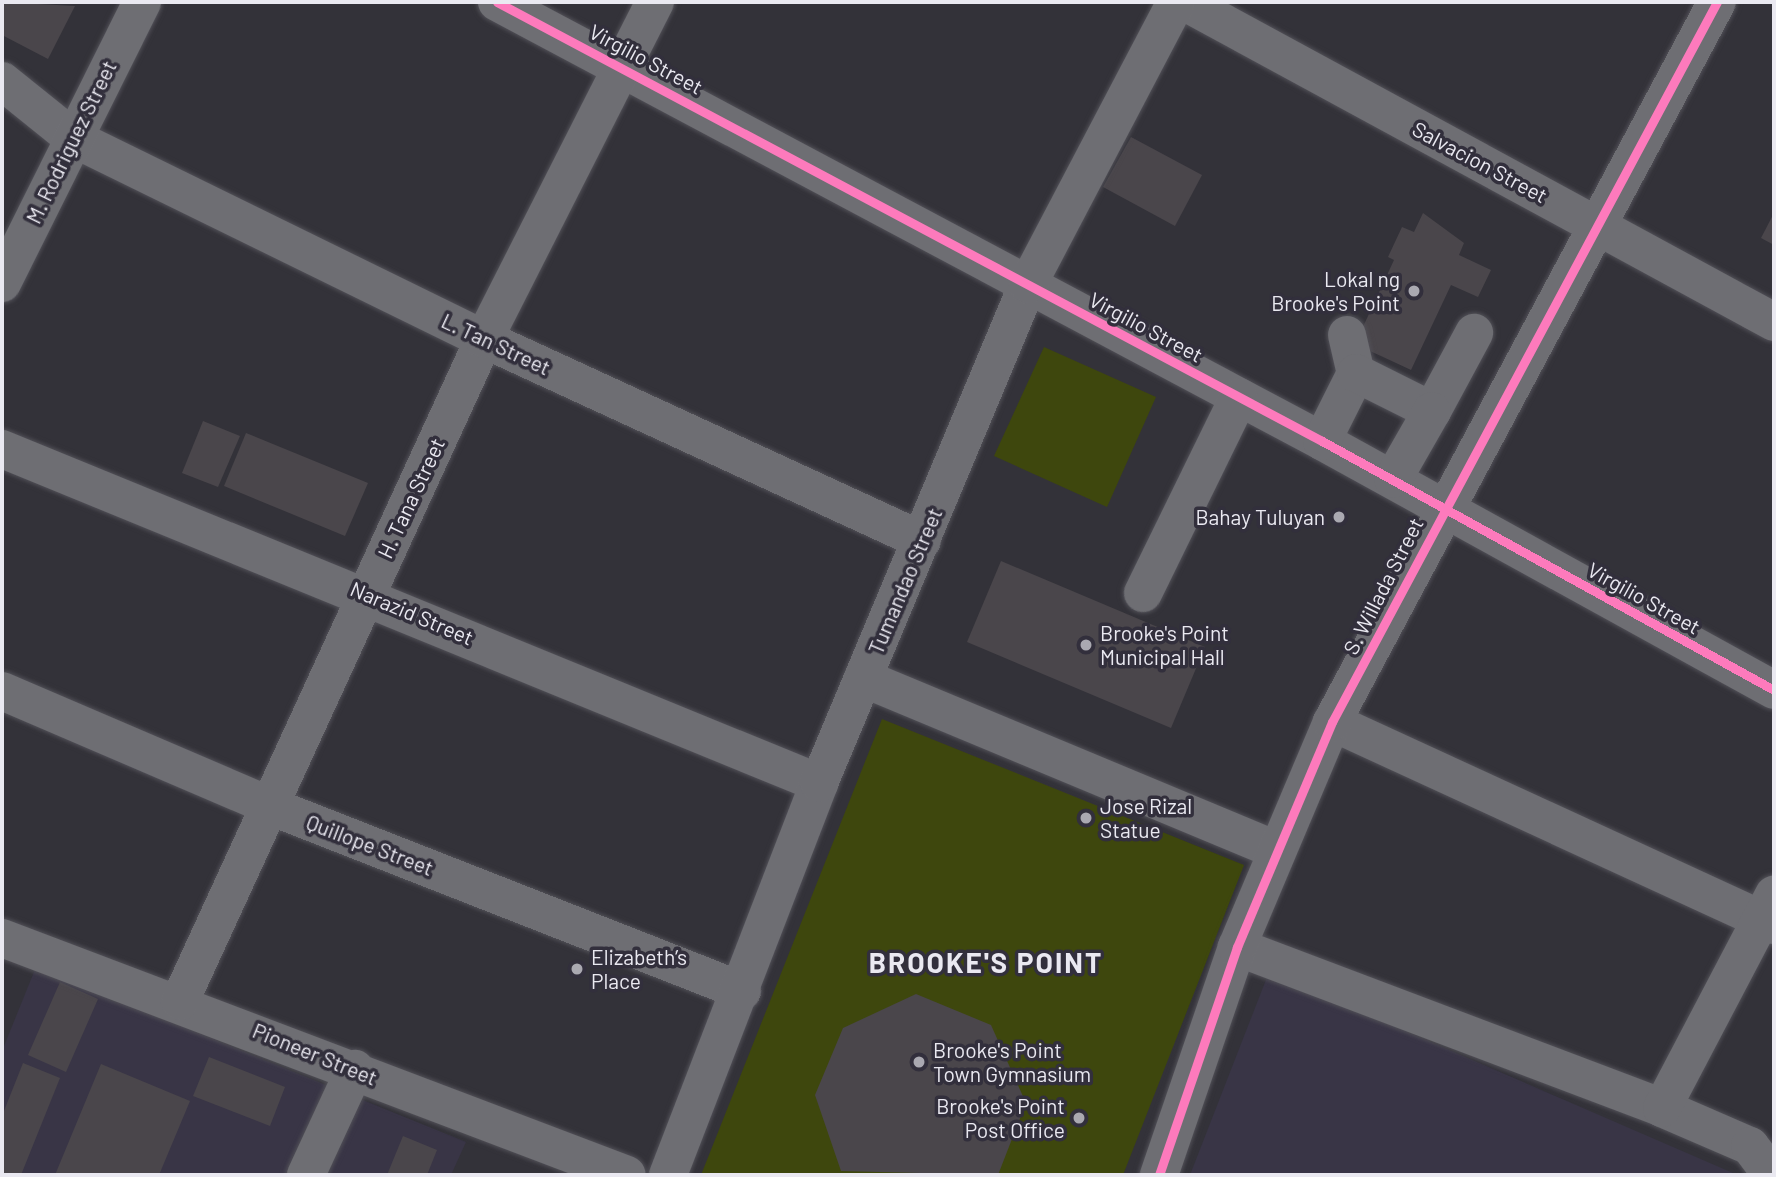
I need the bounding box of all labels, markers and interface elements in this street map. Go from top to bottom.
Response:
street label: Virgilio Street [585,19,707,99]
street label: M. Rodriguez Street [21,56,121,228]
street label: Salvacion Street [1408,116,1552,208]
place label: Lokal ng Brooke's Point [1271,266,1400,316]
marker: Lokal ng Brooke's Point [1406,283,1422,299]
street label: Virgilio Street [1085,287,1207,367]
street label: L. Tan Street [438,308,554,380]
street label: H. Tana Street [372,434,450,562]
street label: Tumandao Street [863,504,947,658]
place label: Bahay Tuluyan [1196,504,1325,530]
marker: Bahay Tuluyan [1331,509,1347,525]
street label: S. Willada Street [1338,513,1428,659]
street label: Virgilio Street [1583,557,1705,639]
street label: Narazid Street [347,576,477,650]
place label: Brooke's Point Municipal Hall [1100,620,1229,670]
marker: Brooke's Point Municipal Hall [1078,637,1094,653]
place label: Jose Rizal Statue [1100,793,1192,843]
street label: Quillope Street [303,809,437,881]
marker: Jose Rizal Statue [1078,810,1094,826]
place label: Elizabeth’s Place [591,944,687,994]
district label: BROOKE'S POINT [870,945,1102,979]
marker: Elizabeth’s Place [569,961,585,977]
street label: Pioneer Street [249,1018,381,1090]
place label: Brooke's Point Town Gymnasium [933,1037,1091,1087]
marker: Brooke's Point Town Gymnasium [911,1054,927,1070]
place label: Brooke's Point Post Office [936,1093,1065,1143]
marker: Brooke's Point Post Office [1071,1110,1087,1126]

